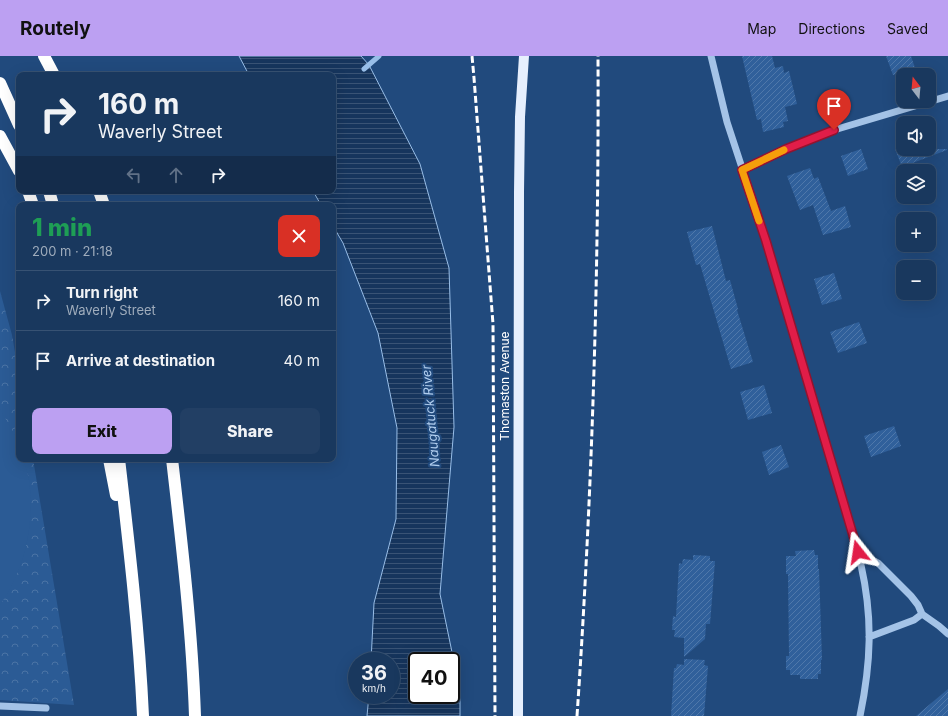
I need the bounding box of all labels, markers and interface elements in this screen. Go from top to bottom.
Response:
text: Routely [20,17,91,40]
text: Map [747,20,776,37]
text: Directions [798,20,865,37]
text: Saved [887,20,928,37]
north arrow [896,68,936,108]
map controls [896,68,936,300]
text: 160 m [98,87,179,121]
icon: right [32,88,84,140]
pin [817,89,851,130]
icon: arrive [823,95,845,117]
button: sound [896,116,936,156]
text: Waverly Street [98,121,222,142]
icon: left [123,164,145,186]
icon: ahead [165,164,187,186]
icon: right [207,164,229,186]
button: layers [896,164,936,204]
button: + [896,212,936,252]
text: 1 min [32,213,92,242]
button: close [278,215,320,257]
text: 200 m · 21:18 [32,243,113,259]
button: − [896,260,936,300]
text: Turn right [66,283,138,302]
icon: right [32,290,54,312]
text: 160 m [278,291,320,310]
text: Waverly Street [66,302,156,318]
street label: Thomaston Avenue [497,331,512,441]
icon: arrive [32,350,54,372]
text: Arrive at destination [66,351,215,370]
text: 40 m [283,351,320,370]
water label: Naugatuck River [417,363,442,468]
button: Exit [32,408,172,454]
button: Share [180,408,320,454]
position arrow [837,531,879,573]
speed limit sign: 40 [408,652,460,704]
text: 36 [361,661,387,685]
text: km/h [362,682,386,694]

